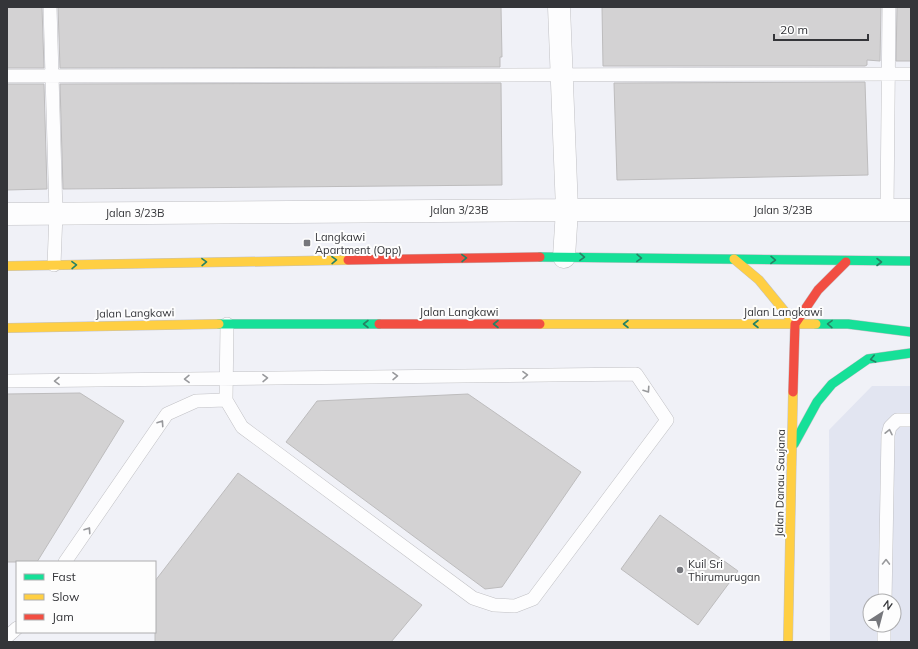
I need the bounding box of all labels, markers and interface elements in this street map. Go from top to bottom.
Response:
scale bar [774,16,868,42]
text: 20 m [780,22,808,37]
street label: Jalan 3/23B [429,203,489,217]
street label: Jalan 3/23B [753,203,813,217]
street label: Jalan 3/23B [105,206,165,220]
place label: Langkawi Apartment (Opp) [315,230,402,257]
marker: Langkawi Apartment (Opp) [302,238,312,248]
one-way arrow [579,253,585,261]
one-way arrow [636,253,642,262]
one-way arrow [461,254,467,262]
one-way arrow [331,256,337,264]
one-way arrow [770,256,776,264]
one-way arrow [201,258,207,267]
one-way arrow [876,258,882,266]
one-way arrow [71,260,77,269]
street label: Jalan Langkawi [96,305,174,321]
street label: Jalan Langkawi [420,305,498,319]
street label: Jalan Langkawi [744,305,822,319]
one-way arrow [363,320,369,328]
one-way arrow [493,320,499,328]
one-way arrow [623,320,629,328]
one-way arrow [753,320,759,328]
one-way arrow [827,320,833,328]
one-way arrow [869,355,876,363]
one-way arrow [522,371,528,379]
one-way arrow [392,372,398,381]
one-way arrow [262,374,268,382]
one-way arrow [184,375,190,383]
one-way arrow [54,376,60,385]
one-way arrow [642,386,650,393]
one-way arrow [156,420,163,427]
street label: Jalan Danau Saujana [772,429,788,537]
one-way arrow [885,429,893,436]
one-way arrow [83,527,90,534]
place label: Kuil Sri Thirumurugan [688,557,760,584]
one-way arrow [881,559,890,565]
legend [16,561,156,633]
marker: Kuil Sri Thirumurugan [675,565,685,575]
text: Fast [52,569,76,584]
text: Slow [52,589,80,604]
north arrow [862,593,902,633]
text: N [880,597,895,613]
text: Jam [52,609,74,624]

